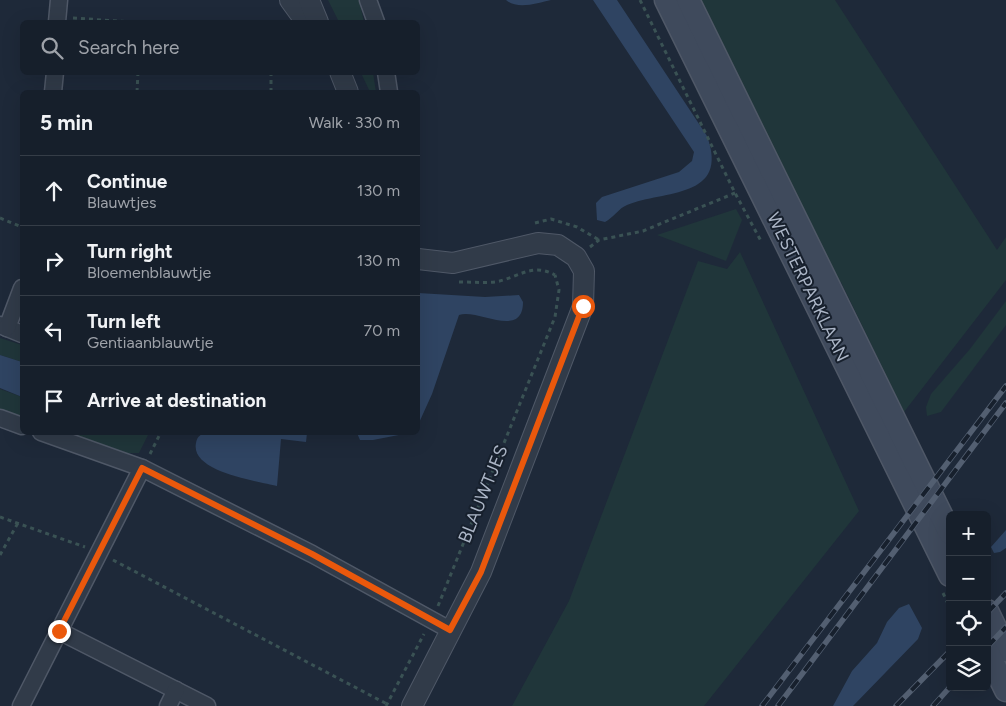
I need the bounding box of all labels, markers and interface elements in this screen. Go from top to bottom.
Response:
search box [20,20,420,75]
icon: search [38,34,66,62]
text: Search here [78,36,180,59]
text: 5 min [40,110,93,135]
text: Walk · 330 m [309,113,400,132]
text: Continue [87,170,167,193]
icon: ahead [40,177,68,205]
text: 130 m [357,181,400,200]
text: Blauwtjes [87,193,156,212]
street label: WESTERPARKLAAN [762,209,854,365]
text: Turn right [87,240,173,263]
icon: right [40,247,68,275]
text: 130 m [357,251,400,270]
text: Bloemenblauwtje [87,263,211,282]
route start [572,295,595,318]
text: Turn left [87,310,161,333]
icon: left [40,317,68,345]
text: 70 m [364,321,400,340]
text: Gentiaanblauwtje [87,333,213,352]
icon: arrive [40,387,68,415]
text: Arrive at destination [87,389,266,412]
street label: BLAUWTJES [453,442,513,546]
map controls [946,511,991,691]
button: + [946,511,991,556]
button: − [946,556,991,601]
button: locate [946,601,991,646]
route end [48,620,71,643]
button: layers [946,646,991,691]

